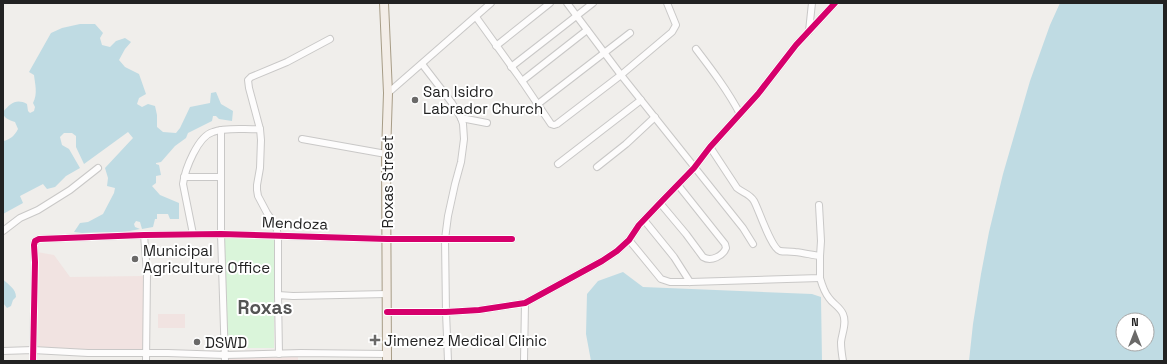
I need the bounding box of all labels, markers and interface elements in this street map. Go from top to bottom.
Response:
place label: San Isidro Labrador Church [423,82,543,118]
marker: San Isidro Labrador Church [410,95,420,105]
street label: Roxas Street [378,135,397,229]
street label: Mendoza [262,212,329,234]
place label: Municipal Agriculture Office [143,241,270,277]
marker: Municipal Agriculture Office [130,254,140,264]
district label: Roxas [238,295,293,320]
north arrow [1115,312,1155,352]
text: N [1131,315,1139,329]
place label: Jimenez Medical Clinic [384,331,547,350]
place label: DSWD [205,333,247,352]
marker: Jimenez Medical Clinic [369,334,381,346]
marker: DSWD [192,337,202,347]

